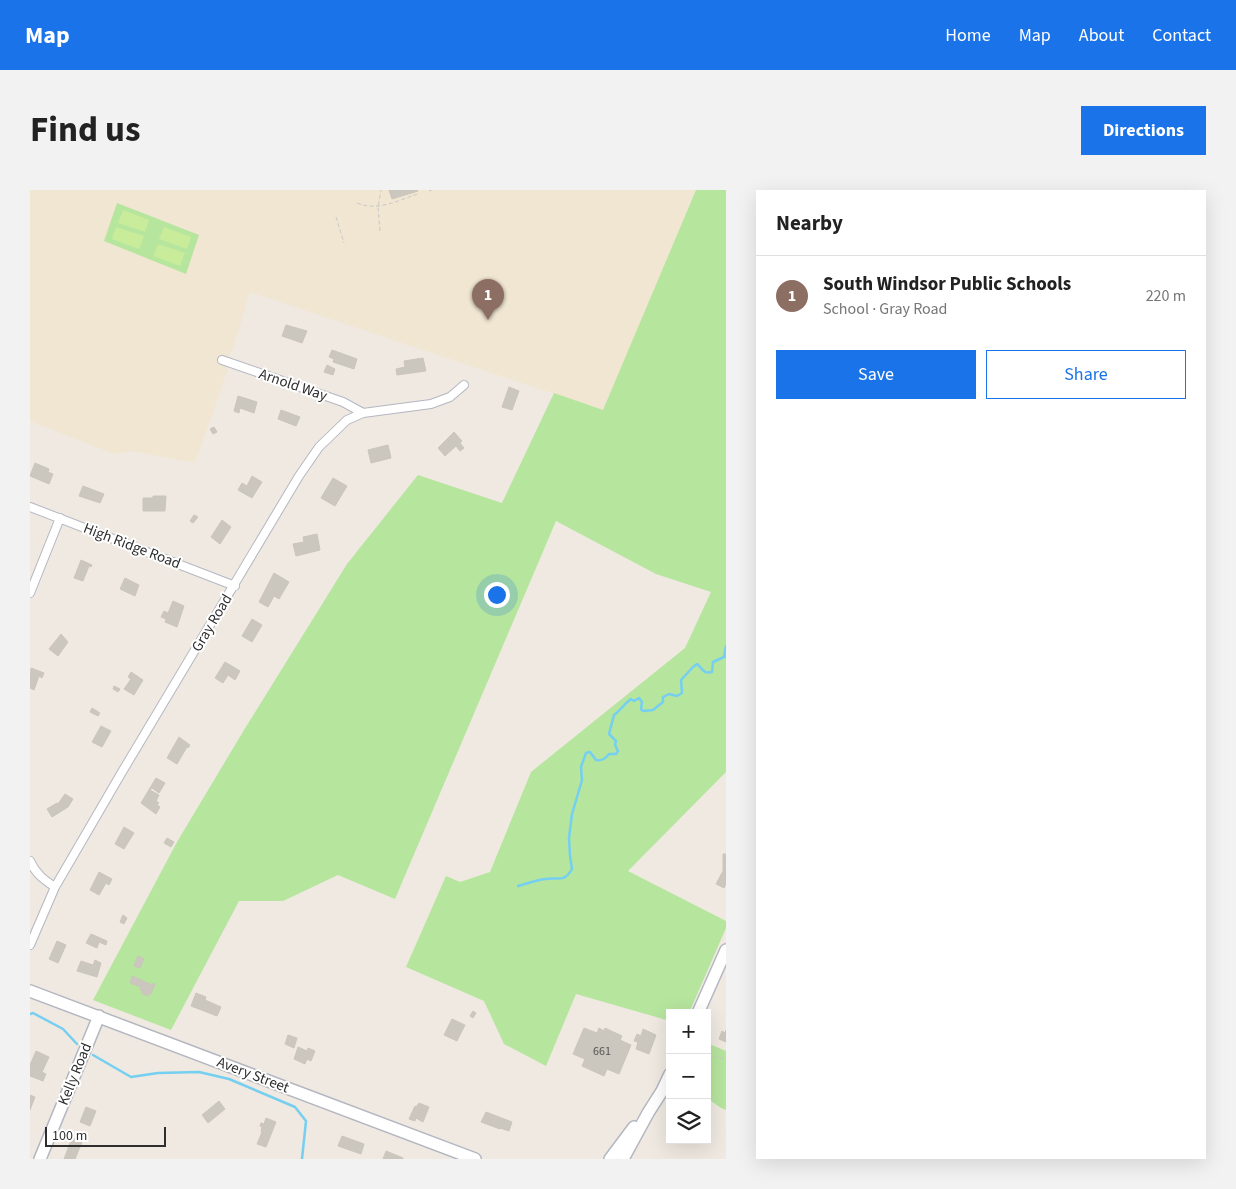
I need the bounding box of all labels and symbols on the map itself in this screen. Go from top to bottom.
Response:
pin: 1 [472,279,504,320]
street label: Arnold Way [256,364,330,406]
street label: High Ridge Road [80,518,184,574]
your location [484,582,510,608]
street label: Gray Road [187,590,237,656]
street label: Kelly Road [53,1040,97,1108]
house number: 661 [593,1043,611,1060]
street label: Avery Street [214,1052,292,1098]
scale bar [45,1124,166,1147]

